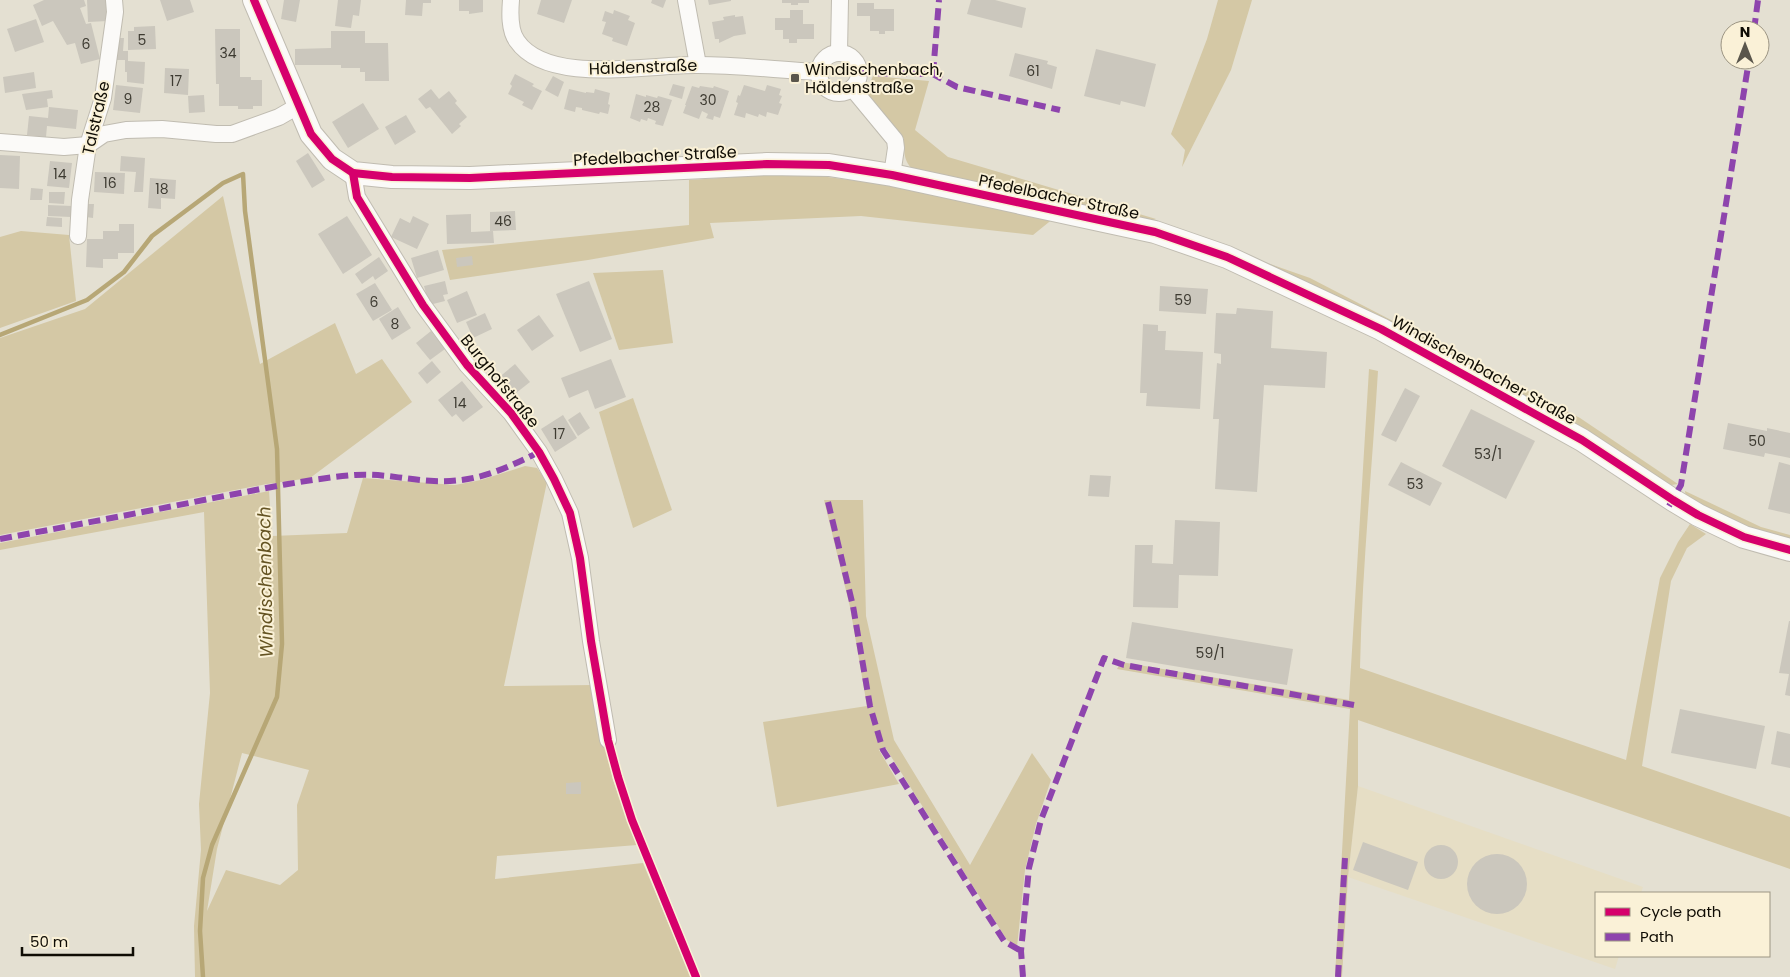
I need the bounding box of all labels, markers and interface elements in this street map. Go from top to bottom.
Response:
north arrow [1720,20,1770,70]
text: N [1740,22,1750,42]
house number: 5 [138,30,146,50]
house number: 6 [82,34,91,54]
house number: 34 [219,43,237,63]
street label: Häldenstraße [588,54,698,80]
place label: Windischenbach, Häldenstraße [805,58,943,99]
house number: 61 [1026,61,1040,81]
house number: 17 [170,71,182,91]
marker: Windischenbach, Häldenstraße [789,72,801,84]
street label: Talstraße [76,79,116,157]
house number: 9 [124,89,132,109]
house number: 30 [699,90,717,110]
house number: 28 [644,97,661,117]
street label: Pfedelbacher Straße [573,140,737,172]
house number: 14 [53,164,67,184]
street label: Pfedelbacher Straße [977,169,1142,225]
house number: 16 [103,173,117,193]
house number: 18 [155,179,169,199]
house number: 46 [494,211,512,231]
house number: 59 [1174,290,1192,310]
house number: 6 [370,292,379,312]
street label: Windischenbacher Straße [1388,310,1580,430]
house number: 8 [391,314,400,334]
street label: Burghofstraße [455,329,545,433]
house number: 14 [453,393,467,413]
house number: 17 [553,424,565,444]
house number: 50 [1748,431,1766,451]
house number: 53/1 [1474,444,1502,464]
house number: 53 [1406,474,1424,494]
water label: Windischenbach [251,506,279,658]
house number: 59/1 [1196,643,1224,663]
legend [1595,892,1770,957]
text: Cycle path [1640,901,1721,922]
scale bar [22,924,134,956]
text: Path [1640,926,1674,947]
text: 50 m [30,931,68,952]

